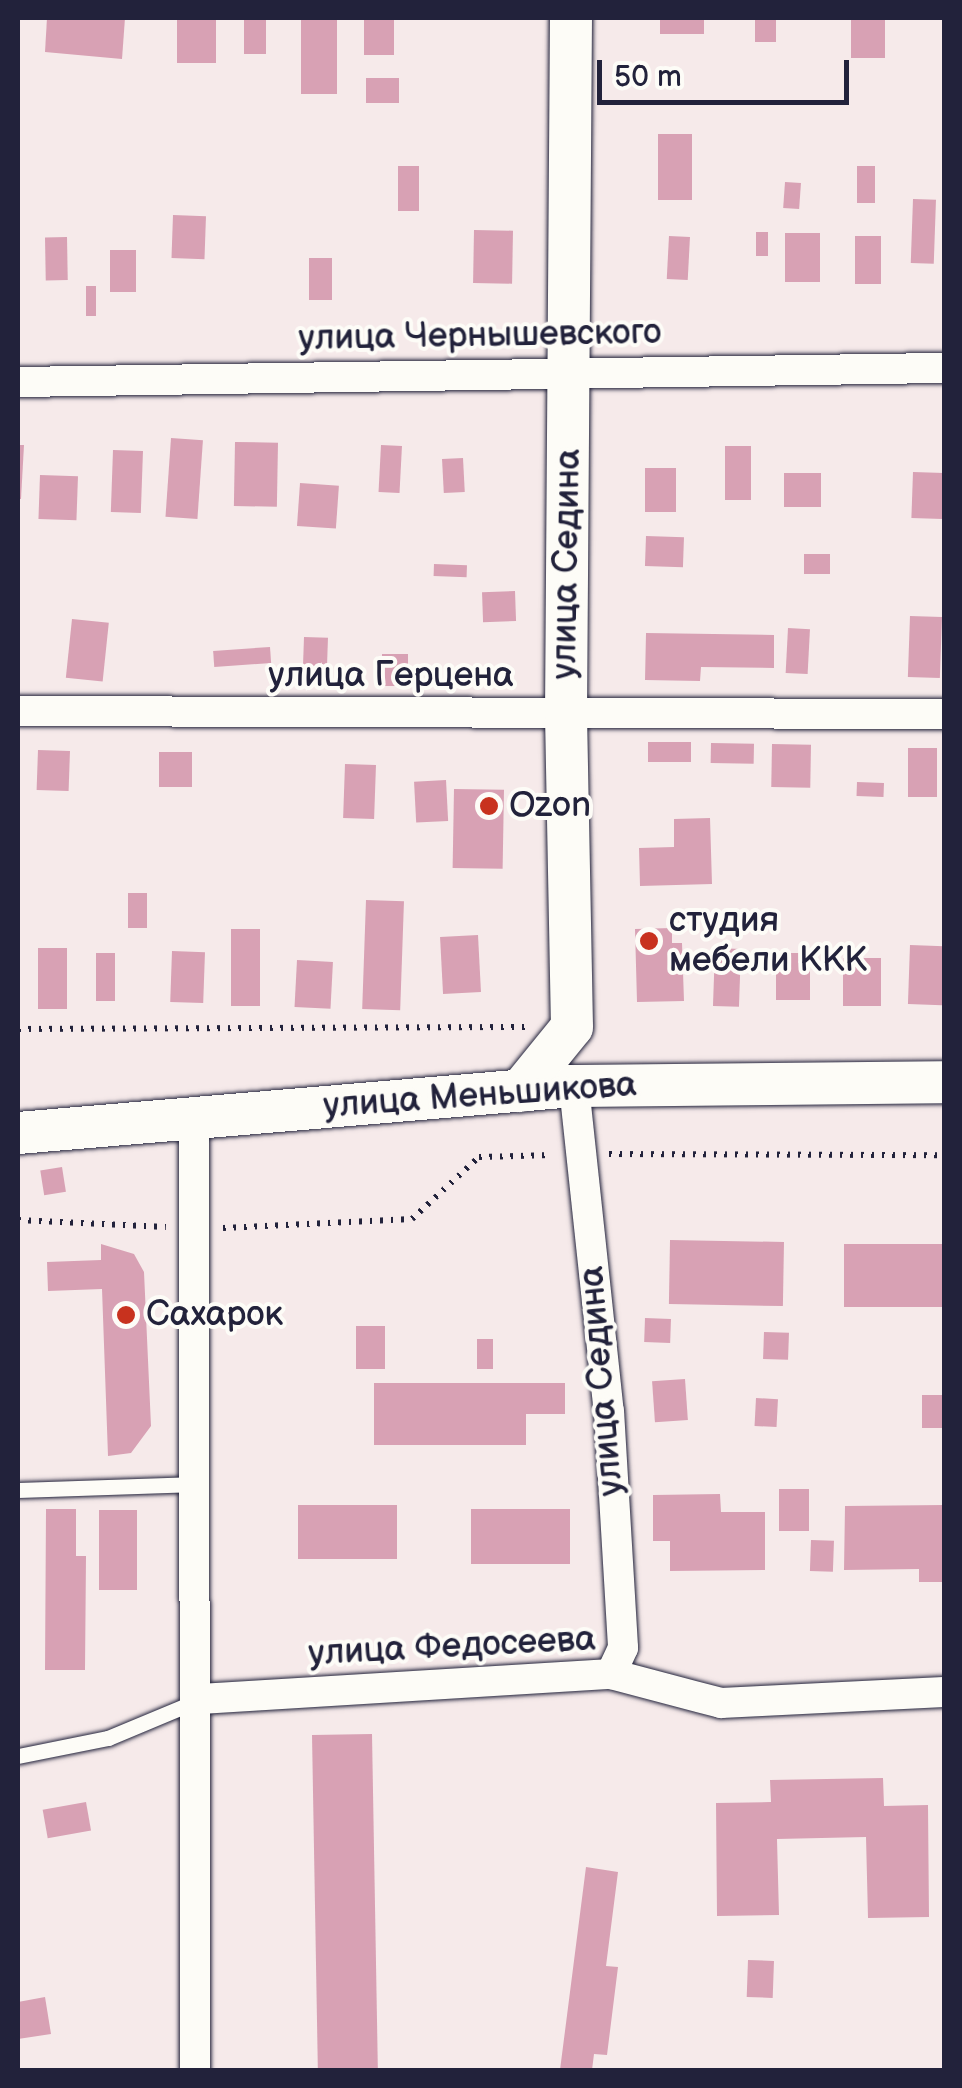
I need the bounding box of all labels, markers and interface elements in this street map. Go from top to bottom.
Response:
scale bar [602,40,854,102]
text: 50 m [614,59,682,95]
street label: улица Чернышевского [298,312,662,360]
street label: улица Седина [544,448,590,680]
street label: улица Герцена [268,655,514,697]
place label: Ozon [509,785,591,827]
marker: Ozon [478,795,500,817]
place label: студия мебели ККК [669,900,867,982]
marker: студия мебели ККК [638,930,660,952]
street label: улица Меньшикова [322,1064,638,1128]
street label: улица Седина [571,1264,633,1498]
place label: Сахарок [146,1294,283,1336]
marker: Сахарок [115,1304,137,1326]
street label: улица Федосеева [307,1619,597,1675]

